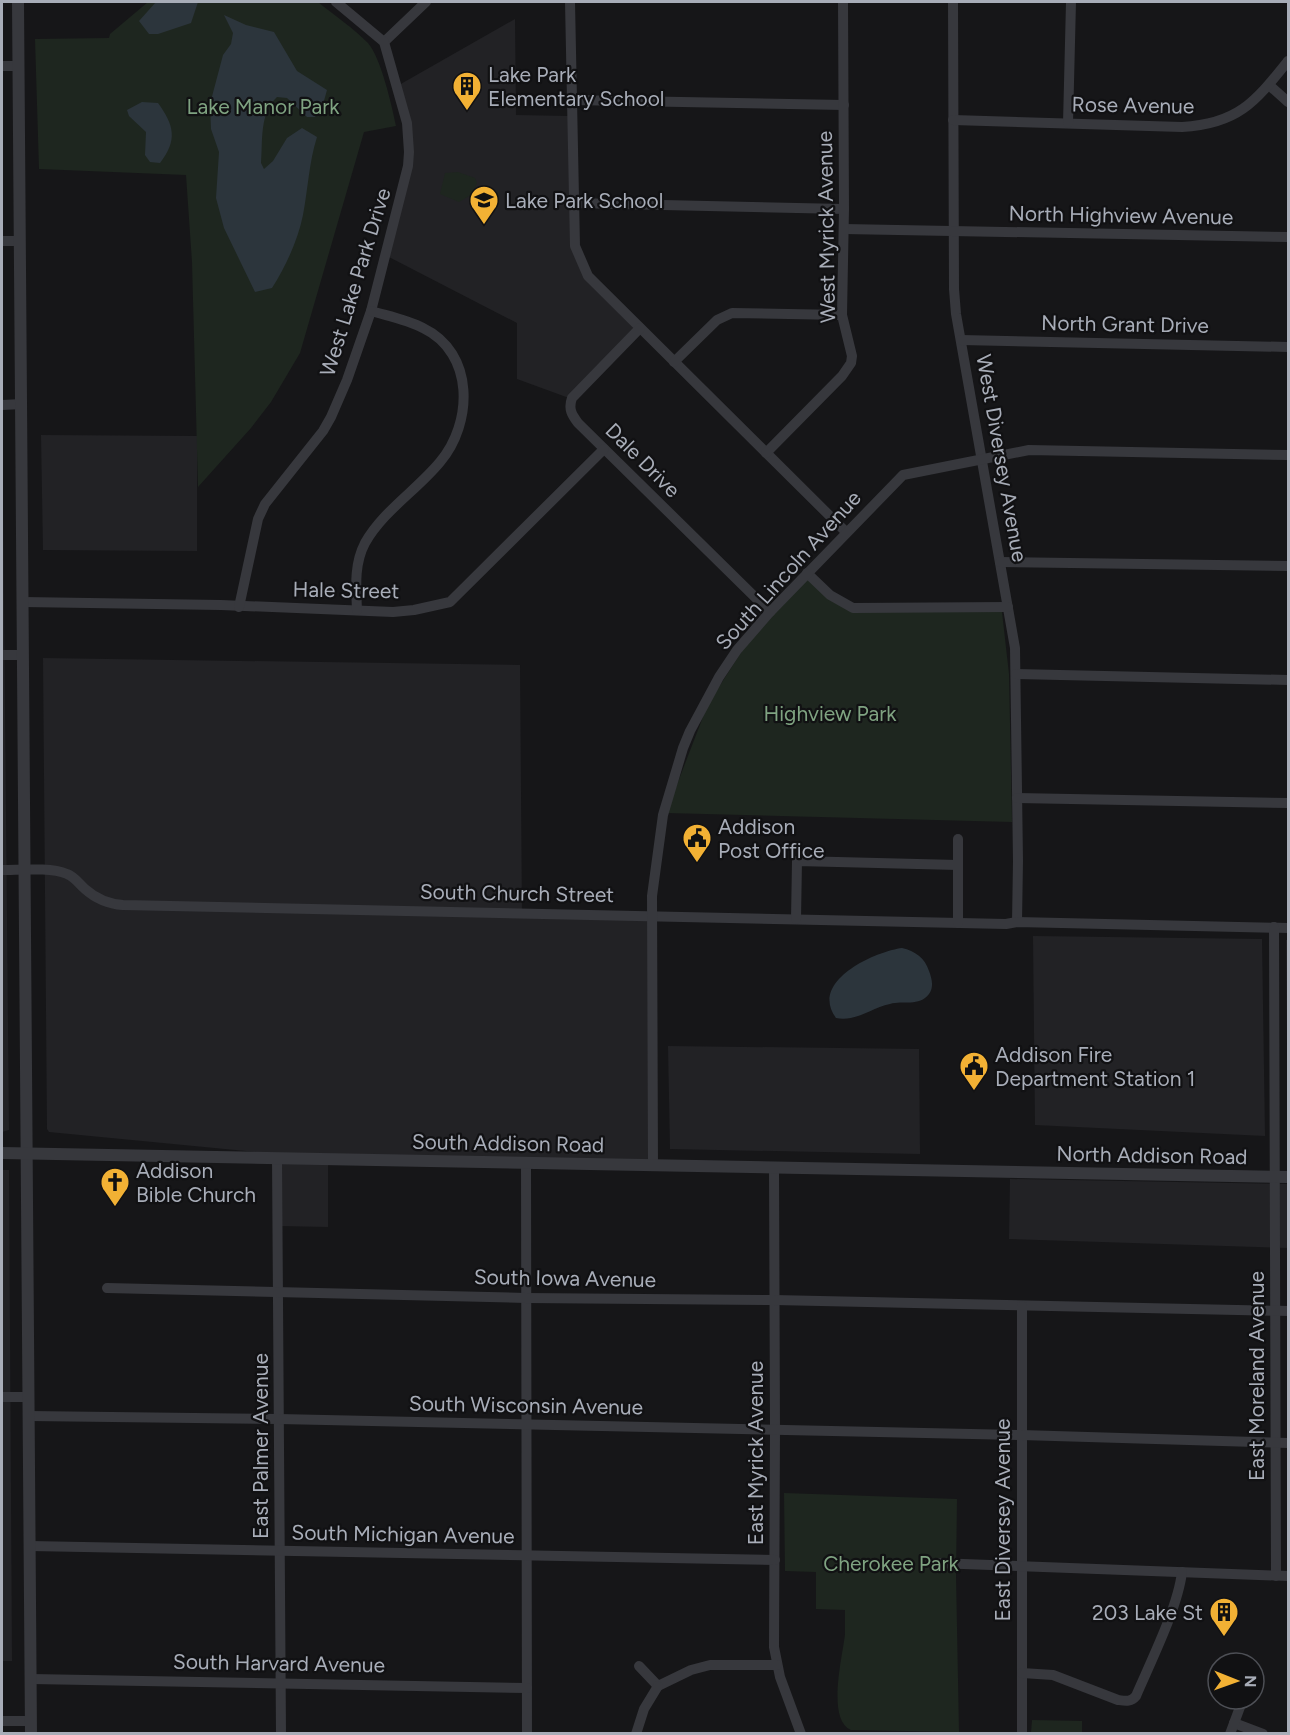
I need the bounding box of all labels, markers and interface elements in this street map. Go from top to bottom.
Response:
place label: Lake Park Elementary School [488,62,664,111]
building icon: Lake Park Elementary School [451,70,483,112]
street label: Rose Avenue [1071,91,1195,119]
park label: Lake Manor Park [187,94,340,119]
street label: West Myrick Avenue [812,131,840,323]
school or university icon: Lake Park School [468,184,500,226]
street label: West Lake Park Drive [314,185,396,379]
place label: Lake Park School [505,188,663,213]
street label: North Highview Avenue [1009,201,1233,229]
street label: North Grant Drive [1041,310,1209,338]
street label: West Diversey Avenue [971,352,1033,564]
street label: Dale Drive [601,418,685,502]
street label: South Lincoln Avenue [710,485,866,655]
street label: Hale Street [293,577,400,603]
park label: Highview Park [763,701,897,726]
place label: Addison Post Office [718,814,825,863]
public building icon: Addison Post Office [681,822,713,864]
street label: South Church Street [420,879,614,907]
place label: Addison Fire Department Station 1 [995,1042,1195,1091]
public building icon: Addison Fire Department Station 1 [958,1050,990,1092]
street label: South Addison Road [412,1129,604,1157]
street label: North Addison Road [1056,1141,1248,1169]
place label: Addison Bible Church [136,1158,256,1207]
church icon: Addison Bible Church [99,1166,131,1208]
street label: South Iowa Avenue [474,1264,656,1292]
street label: East Moreland Avenue [1244,1271,1269,1481]
street label: East Palmer Avenue [248,1353,273,1539]
street label: East Myrick Avenue [743,1361,768,1545]
street label: South Wisconsin Avenue [409,1390,643,1420]
street label: East Diversey Avenue [990,1419,1015,1621]
street label: South Michigan Avenue [291,1520,515,1548]
park label: Cherokee Park [823,1551,960,1576]
building icon: 203 Lake St [1208,1596,1240,1638]
place label: 203 Lake St [1092,1600,1203,1625]
street label: South Harvard Avenue [173,1649,385,1677]
north arrow [1206,1651,1266,1711]
text: N [1241,1675,1260,1688]

